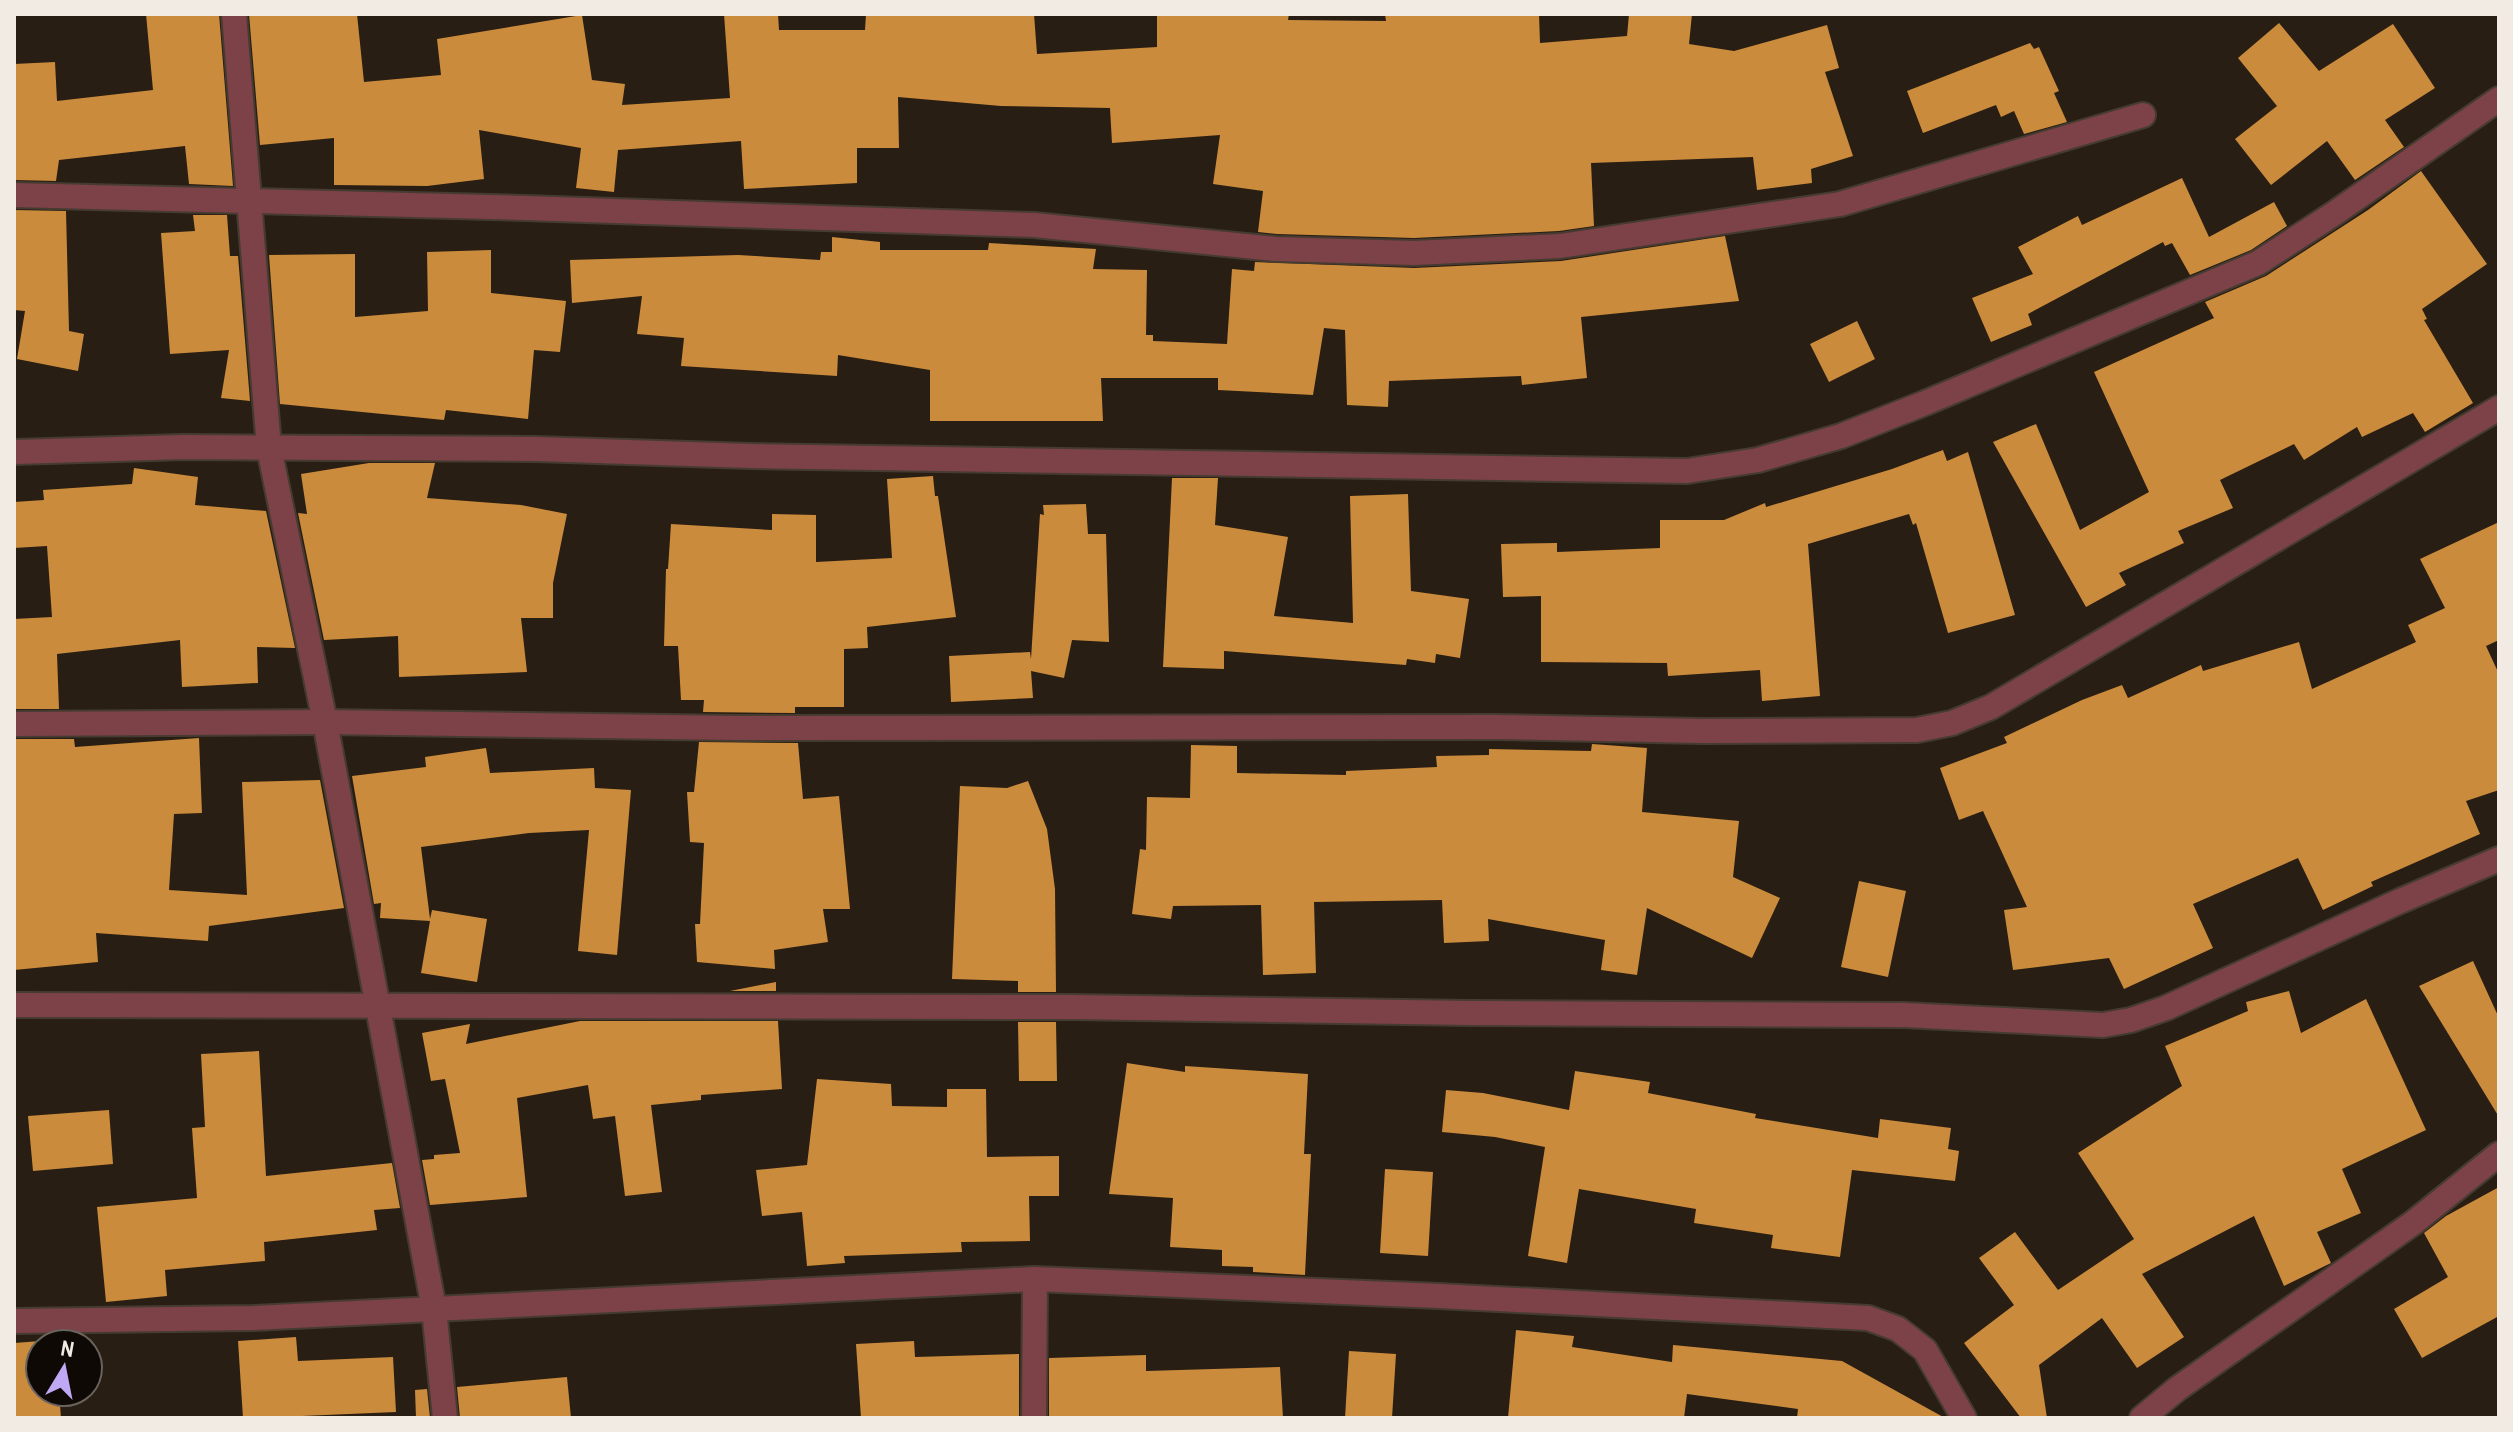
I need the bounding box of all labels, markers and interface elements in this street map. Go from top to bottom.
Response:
north arrow [24,1328,104,1408]
text: N [58,1332,76,1364]

